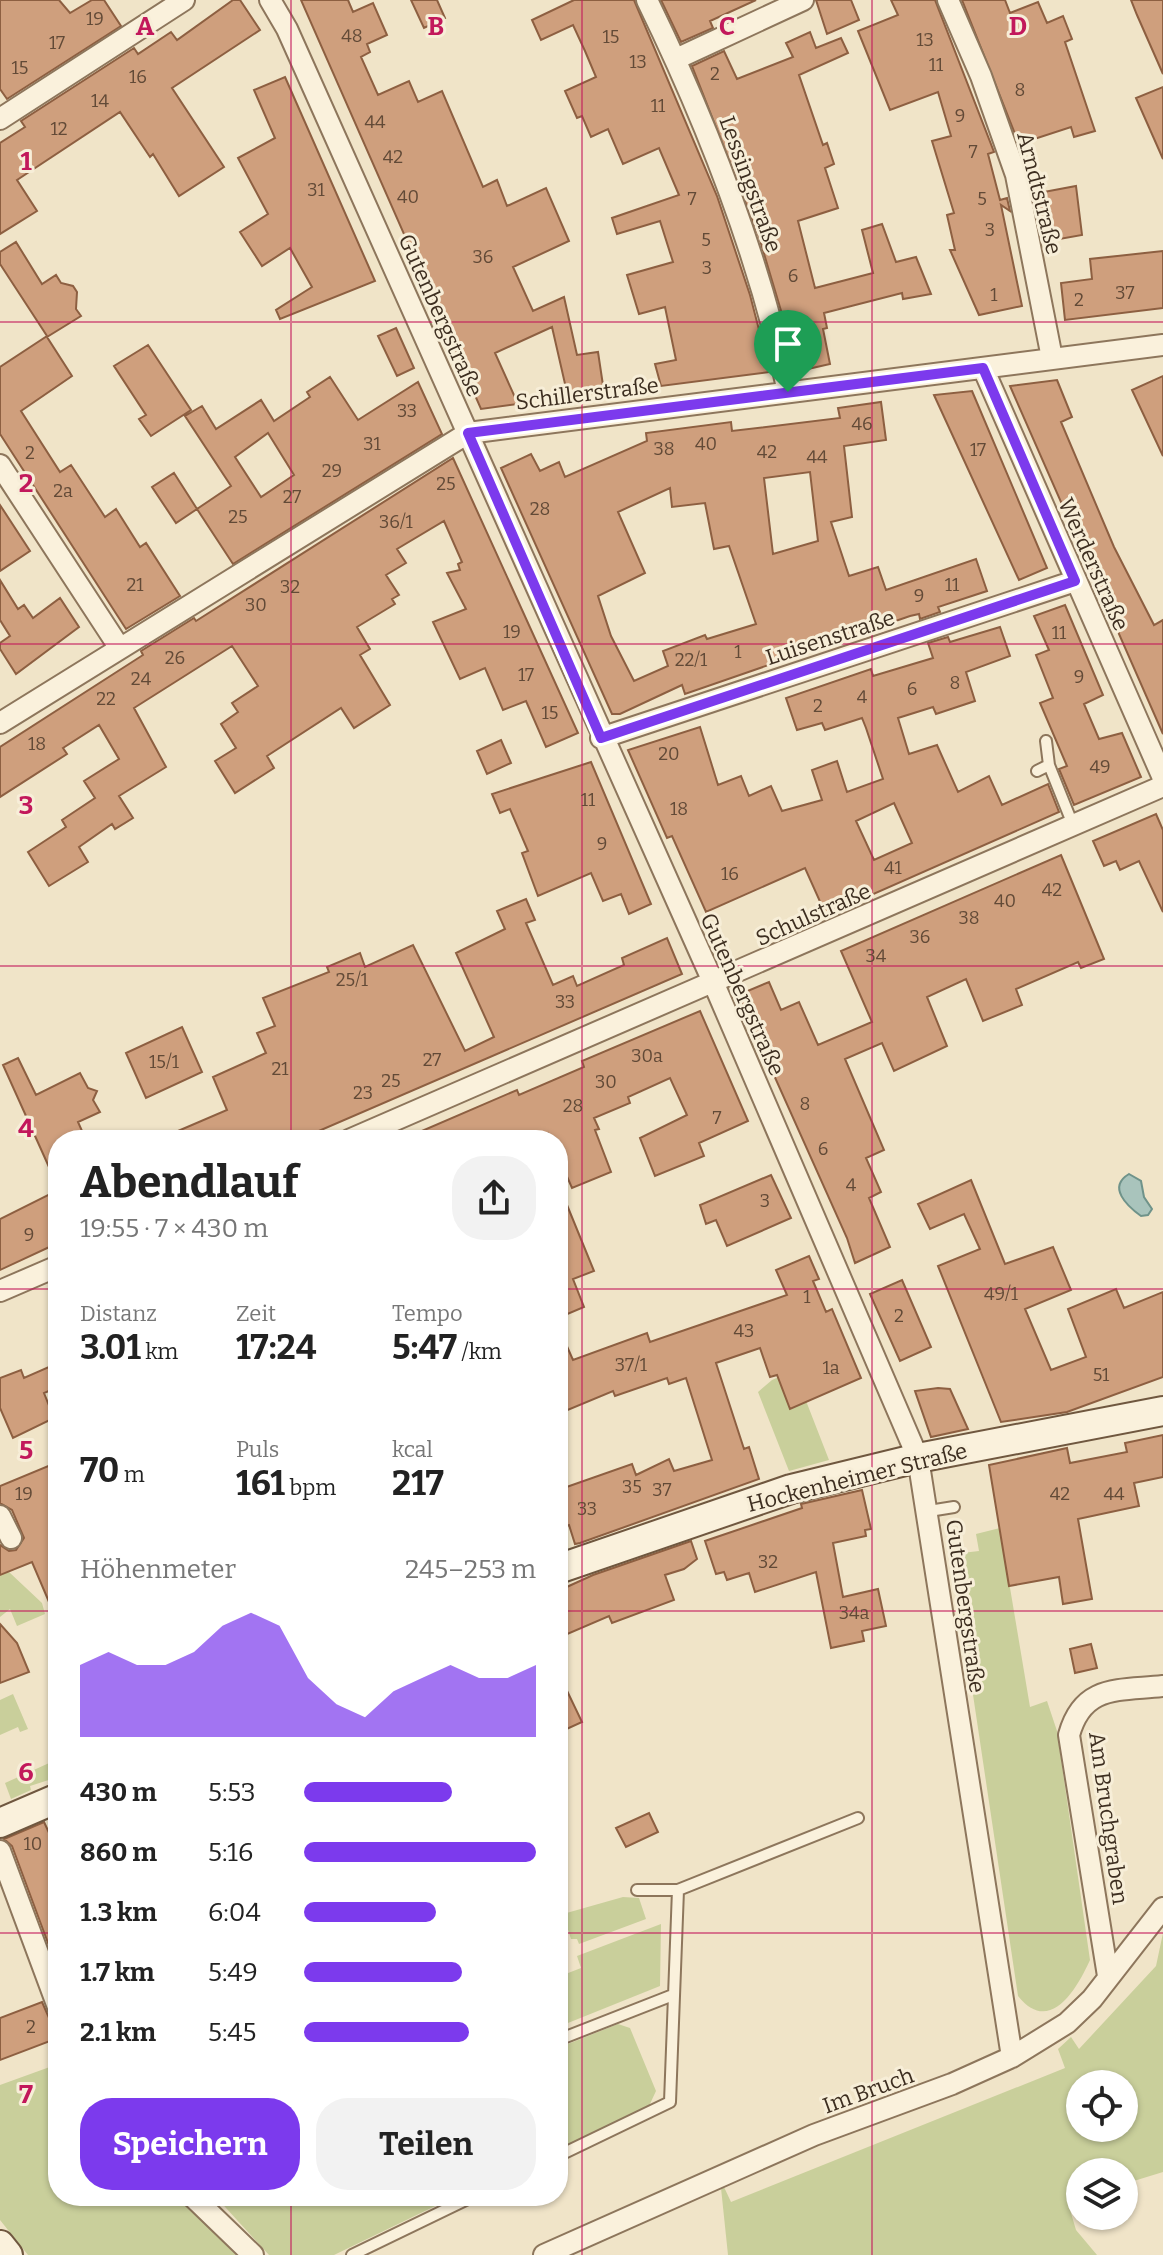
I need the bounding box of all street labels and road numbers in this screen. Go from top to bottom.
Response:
street label: Lessingstraße [713,112,788,256]
street label: Arndtstraße [1011,129,1068,257]
street label: Gutenbergstraße [393,230,488,401]
street label: Schillerstraße [514,371,660,416]
street label: Werderstraße [1052,494,1135,635]
street label: Luisenstraße [762,604,898,671]
street label: Schulstraße [751,877,875,952]
street label: Gutenbergstraße [695,909,790,1080]
street label: Hockenheimer Straße [744,1437,970,1518]
street label: Gutenbergstraße [940,1518,991,1695]
street label: Am Bruchgraben [1083,1730,1134,1906]
street label: Im Bruch [819,2061,918,2119]

